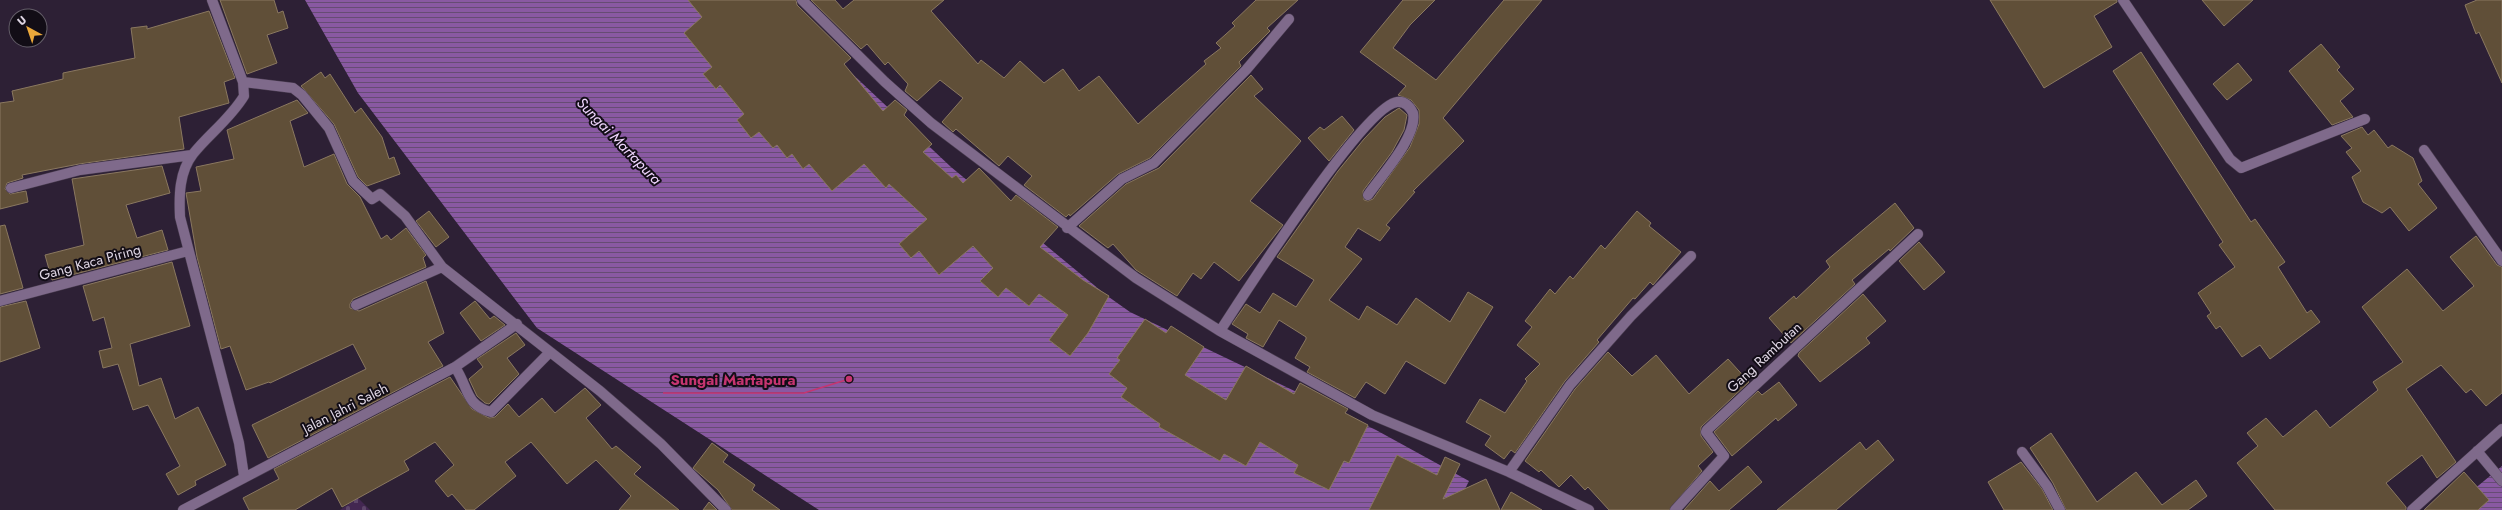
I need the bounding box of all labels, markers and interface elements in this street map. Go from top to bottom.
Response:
north arrow [8,8,48,48]
text: U [13,12,30,29]
water label: Sungai Martapura [571,92,667,190]
street label: Gang Kaca Piring [37,239,143,285]
street label: Gang Rambutan [1722,317,1806,397]
callout: Sungai Martapura [663,366,804,393]
text: Sungai Martapura [670,369,796,391]
street label: Jalan Jahri Saleh [297,378,391,439]

